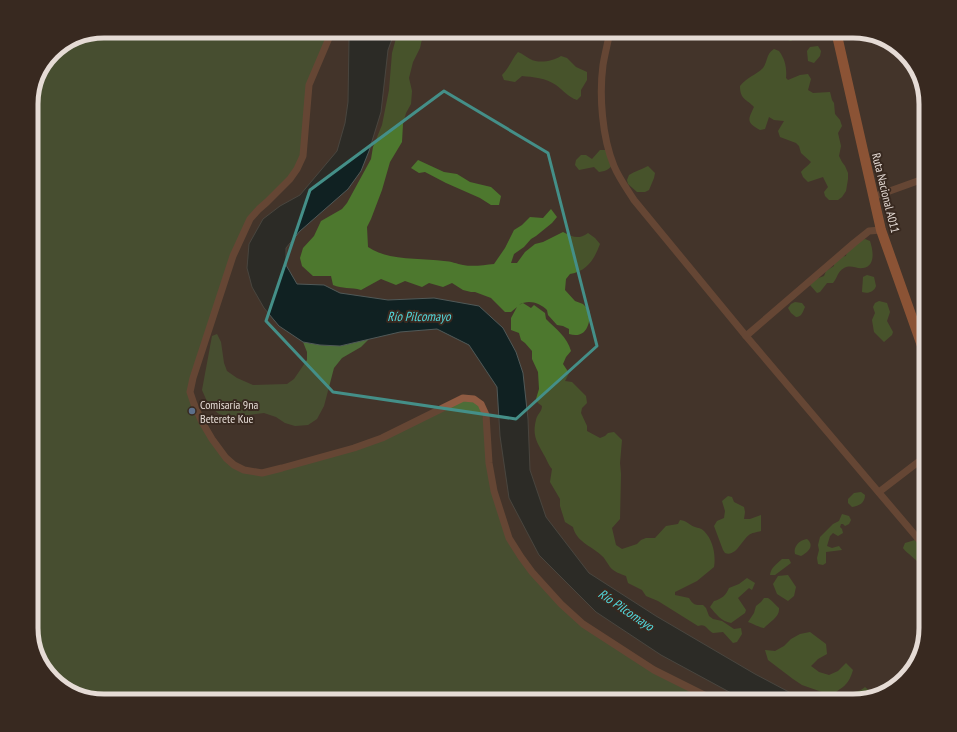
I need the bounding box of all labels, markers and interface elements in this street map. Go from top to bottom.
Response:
street label: Ruta Nacional A011 [869,151,903,235]
water label: Río Pilcomayo [387,308,452,325]
place label: Comisaría 9na Beterete Kue [200,397,259,426]
marker: Comisaría 9na Beterete Kue [187,406,197,416]
water label: Río Pilcomayo [595,585,658,636]

